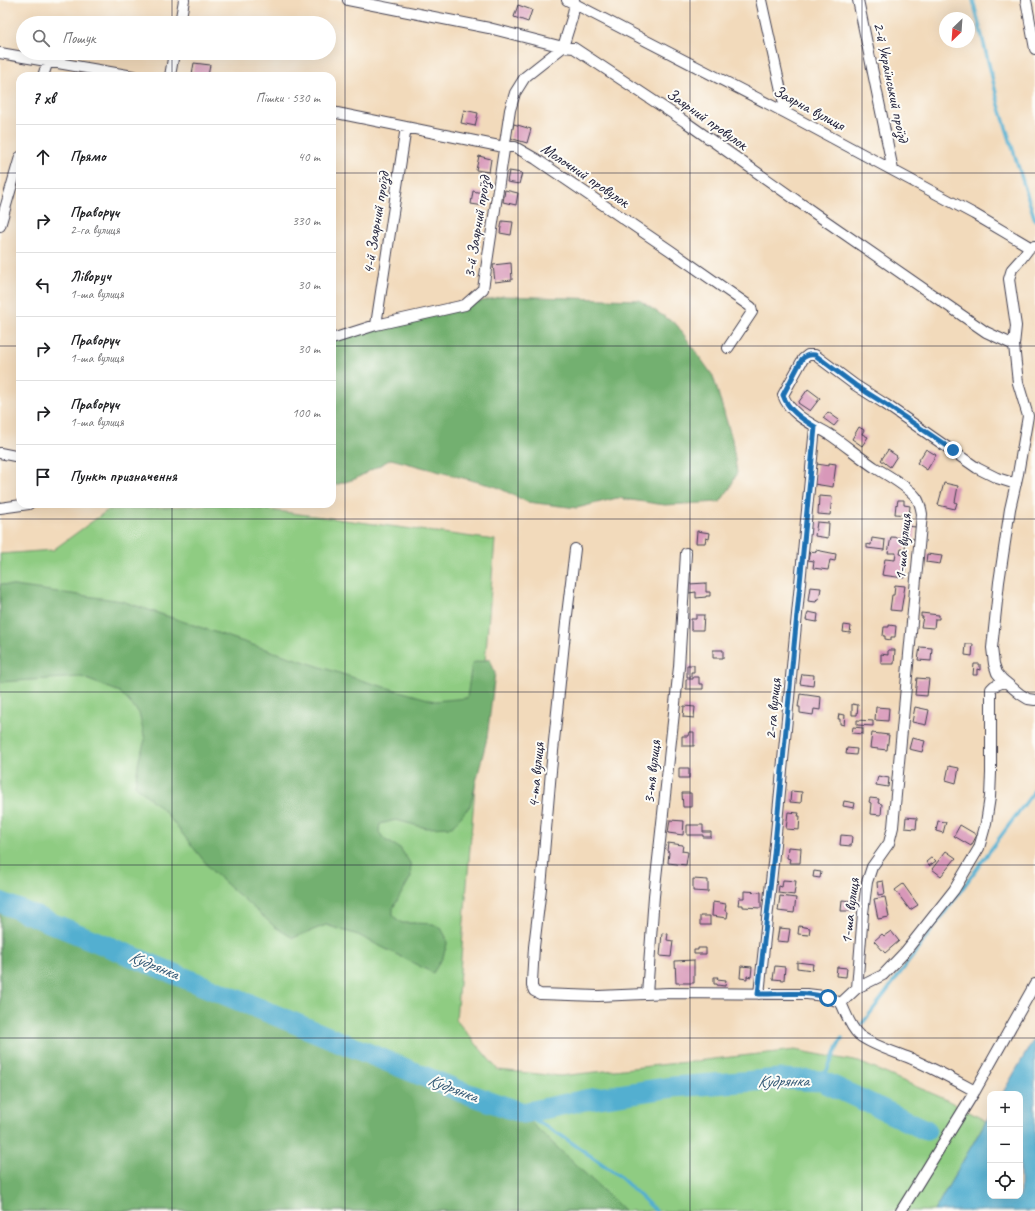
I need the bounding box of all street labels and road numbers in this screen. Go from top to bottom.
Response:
street label: 2-й Український проїзд [869,20,914,146]
street label: Заярна вулиця [770,81,850,136]
street label: Заярний провулок [663,84,752,155]
street label: Молочний провулок [537,138,634,212]
street label: 4-й Заярний проїзд [358,169,394,275]
street label: 3-й Заярний проїзд [459,173,495,279]
street label: 1-ша вулиця [890,512,916,581]
street label: 2-га вулиця [760,677,786,740]
street label: 3-тя вулиця [639,738,665,805]
street label: 4-та вулиця [523,740,549,808]
street label: 1-ша вулиця [836,876,864,945]

